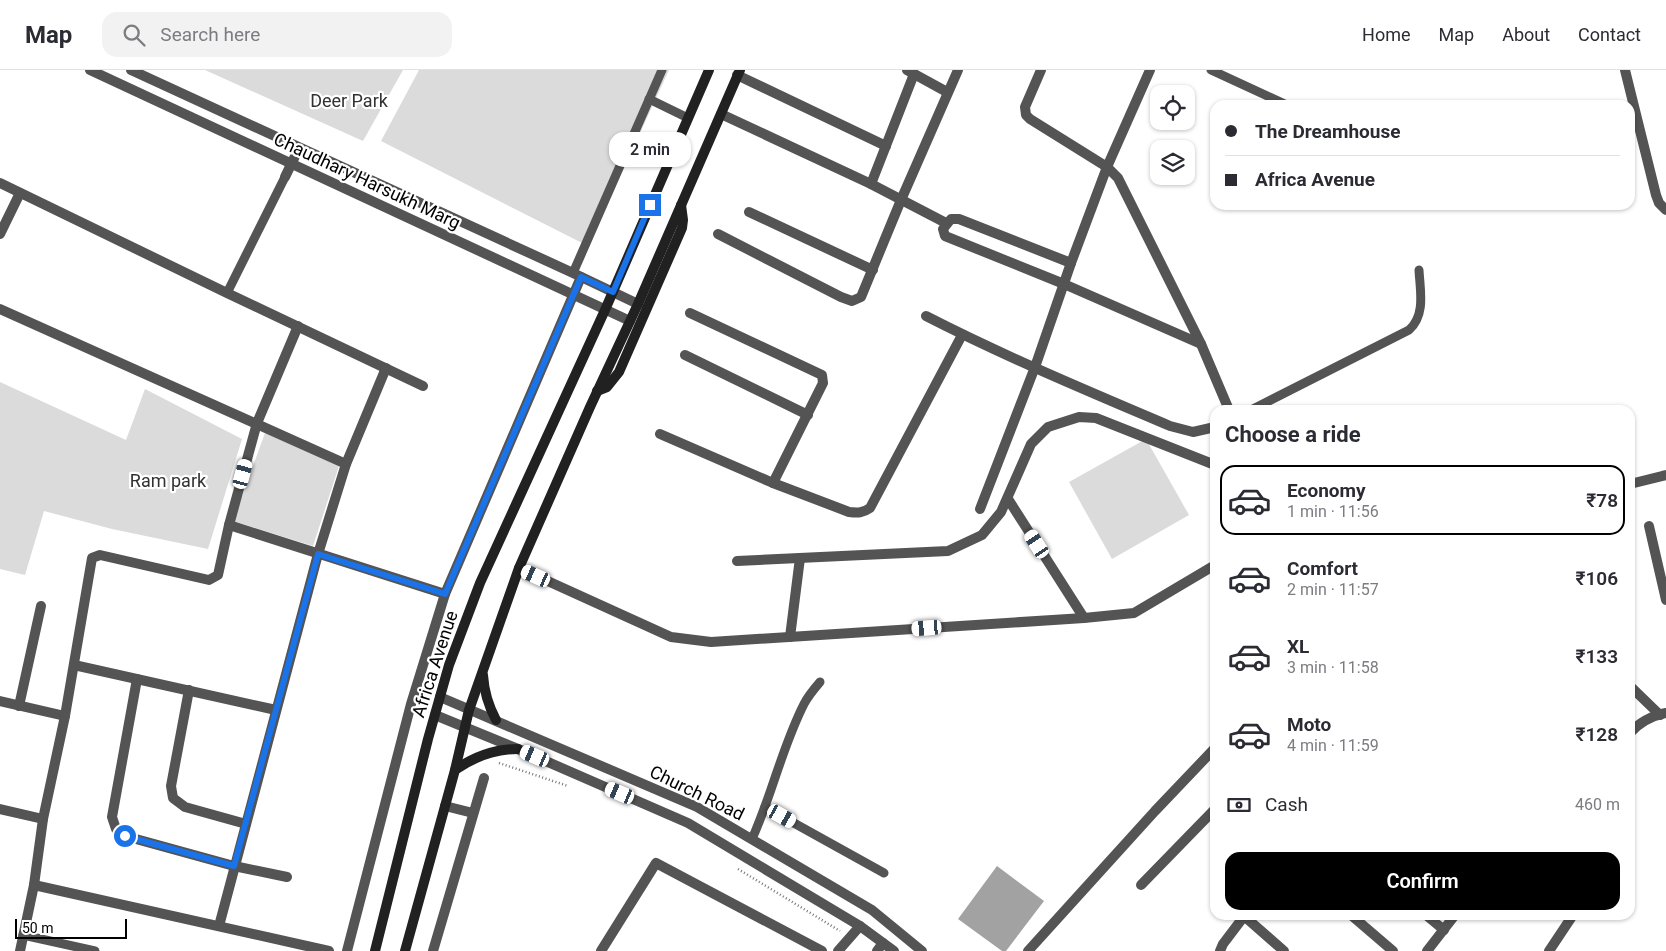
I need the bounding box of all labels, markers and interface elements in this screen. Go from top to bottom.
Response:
search box [102,12,452,57]
text: Map [25,21,72,49]
icon: search [120,21,148,49]
text: Search here [160,23,260,46]
text: Home [1362,24,1411,45]
text: Map [1439,24,1474,45]
text: About [1502,24,1550,45]
text: Contact [1578,24,1641,45]
map controls [1150,85,1195,185]
button: locate [1150,85,1195,130]
park label: Deer Park [310,90,389,111]
text: The Dreamhouse [1255,120,1400,143]
street label: Chaudhary Harsukh Marg [271,128,464,233]
callout: 2 min [609,132,691,168]
text: 2 min [630,140,670,159]
button: layers [1150,140,1195,185]
text: Africa Avenue [1255,168,1375,191]
route end [639,194,661,216]
text: Choose a ride [1225,422,1361,447]
car [231,458,254,490]
park label: Ram park [130,470,207,491]
icon: car [1227,478,1272,523]
text: Economy [1287,479,1366,502]
text: ₹78 [1586,489,1618,512]
text: 1 min · 11:56 [1287,502,1379,521]
car [1022,527,1051,561]
icon: car [1227,556,1272,601]
text: Comfort [1287,557,1358,580]
car [519,563,552,589]
text: ₹106 [1575,567,1618,590]
text: 2 min · 11:57 [1287,580,1379,599]
street label: Africa Avenue [407,608,462,720]
car [911,619,942,637]
icon: car [1227,634,1272,679]
text: XL [1287,635,1309,658]
text: ₹133 [1575,645,1618,668]
text: 3 min · 11:58 [1287,658,1379,677]
icon: car [1227,712,1272,757]
text: Moto [1287,713,1331,736]
text: ₹128 [1575,723,1618,746]
text: 4 min · 11:59 [1287,736,1379,755]
car [518,743,551,769]
street label: Church Road [647,761,748,824]
car [603,780,636,806]
icon: cash [1225,791,1253,819]
text: Cash [1265,793,1308,816]
text: 460 m [1575,795,1620,814]
car [765,802,798,830]
route start [114,825,136,847]
button: Confirm [1225,852,1620,910]
scale bar [15,916,128,939]
text: 50 m [22,920,54,936]

